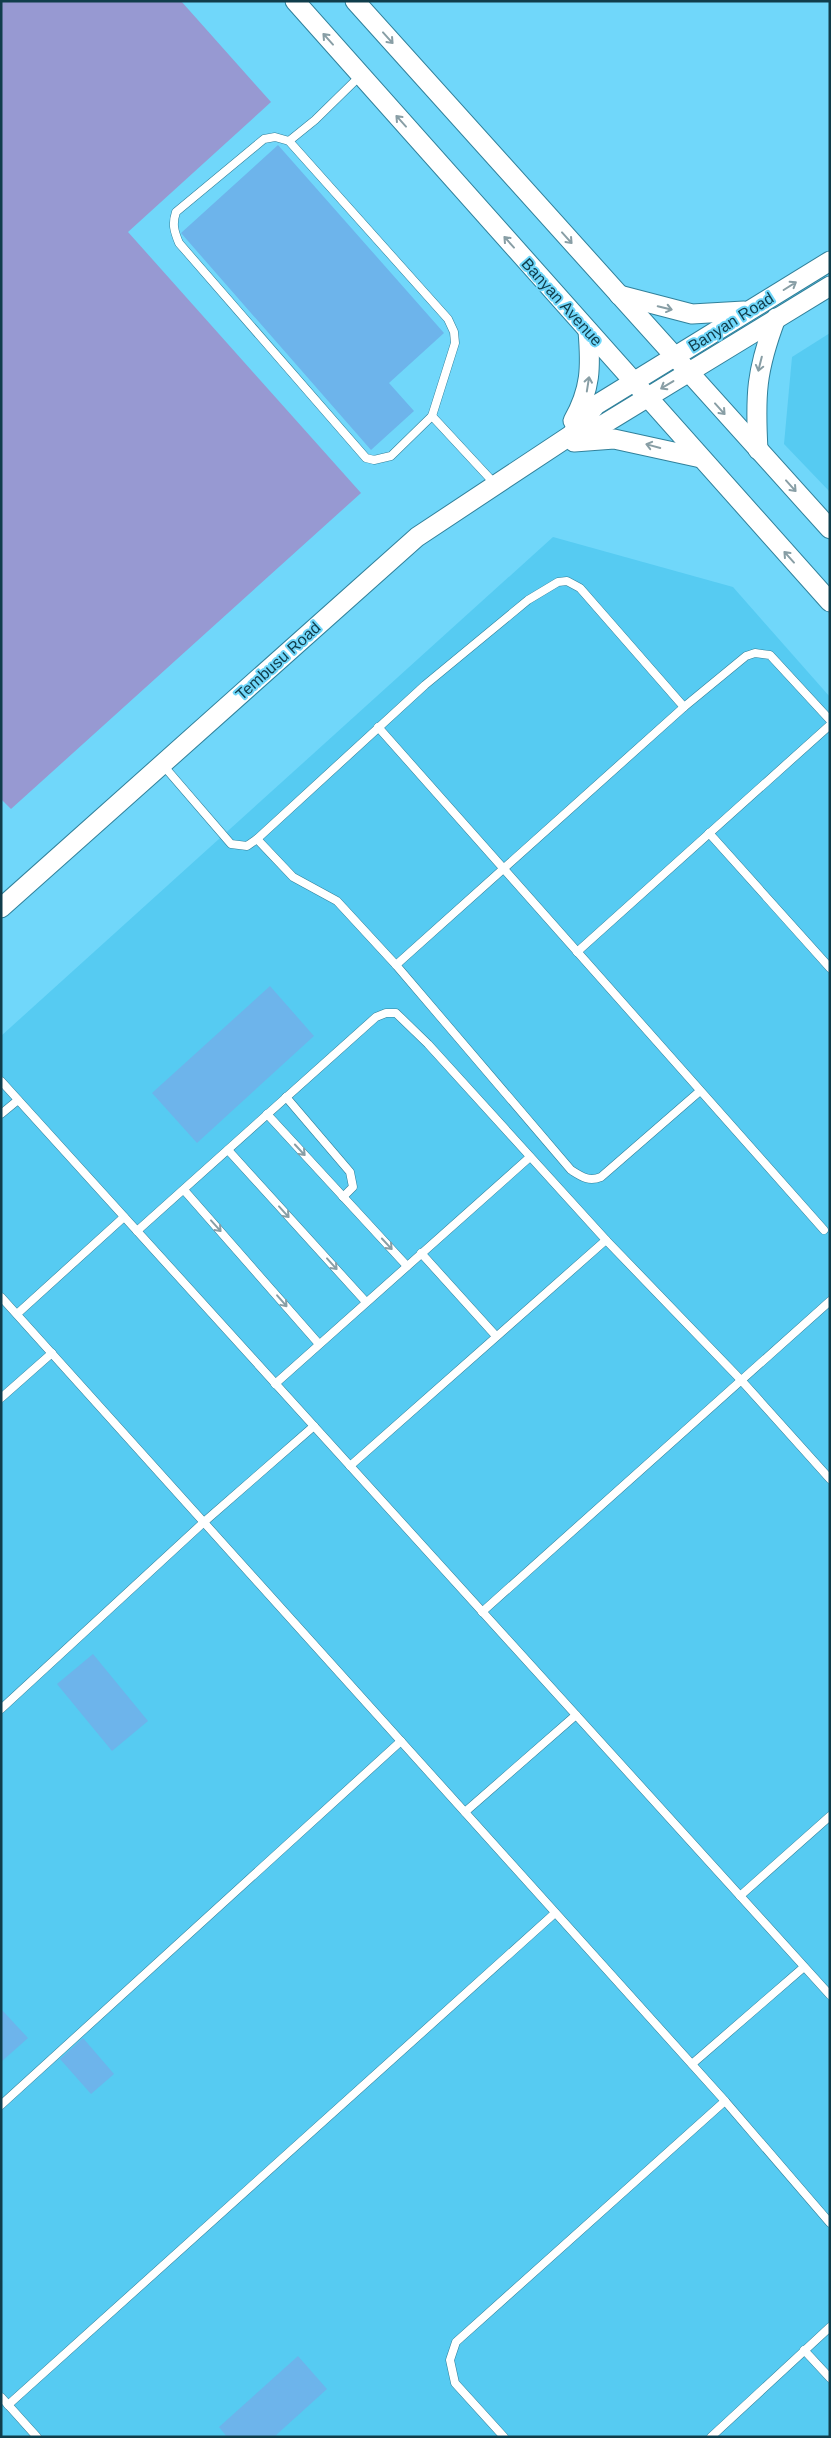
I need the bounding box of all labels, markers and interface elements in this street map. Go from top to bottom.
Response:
one-way arrow [382,31,393,44]
one-way arrow [323,32,334,45]
one-way arrow [395,114,407,127]
one-way arrow [562,232,573,245]
one-way arrow [503,236,515,249]
street label: Banyan Avenue [518,255,606,349]
one-way arrow [782,280,796,290]
street label: Banyan Road [685,289,777,355]
one-way arrow [656,304,672,313]
one-way arrow [755,356,764,372]
one-way arrow [583,376,593,392]
one-way arrow [660,380,674,390]
one-way arrow [714,402,726,415]
one-way arrow [646,441,662,450]
one-way arrow [785,480,797,493]
one-way arrow [783,550,795,563]
street label: Tembusu Road [232,619,324,703]
one-way arrow [294,1144,306,1157]
one-way arrow [278,1205,290,1218]
one-way arrow [210,1219,222,1232]
one-way arrow [381,1238,393,1251]
one-way arrow [326,1258,338,1270]
one-way arrow [276,1294,288,1307]

